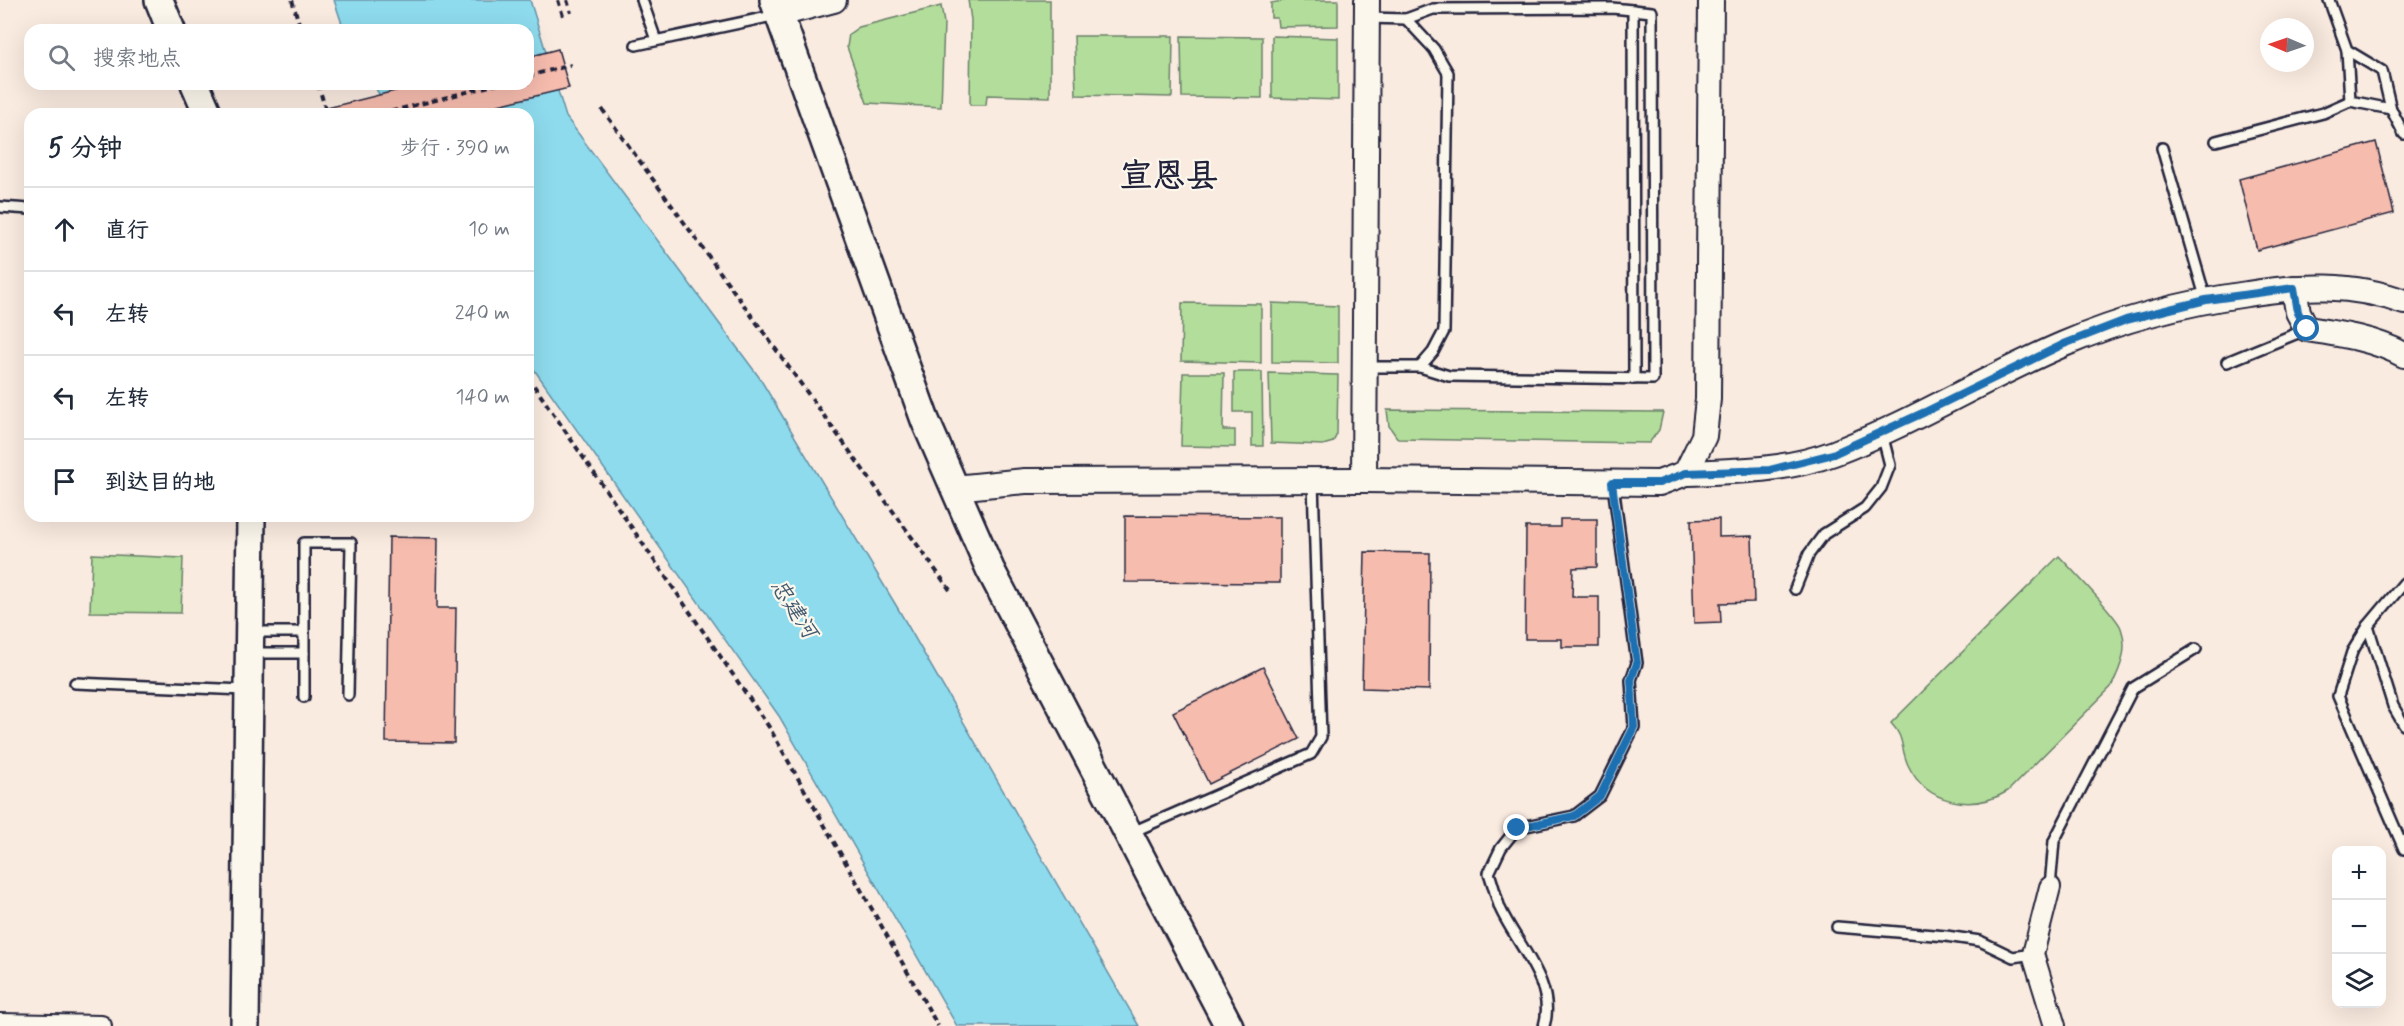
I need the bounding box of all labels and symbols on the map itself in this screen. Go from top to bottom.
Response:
north arrow [2260,18,2314,72]
district label: 宣恩县 [1120,155,1219,199]
route start [2293,315,2319,341]
water label: 忠建河 [764,574,825,647]
route end [1503,814,1529,840]

